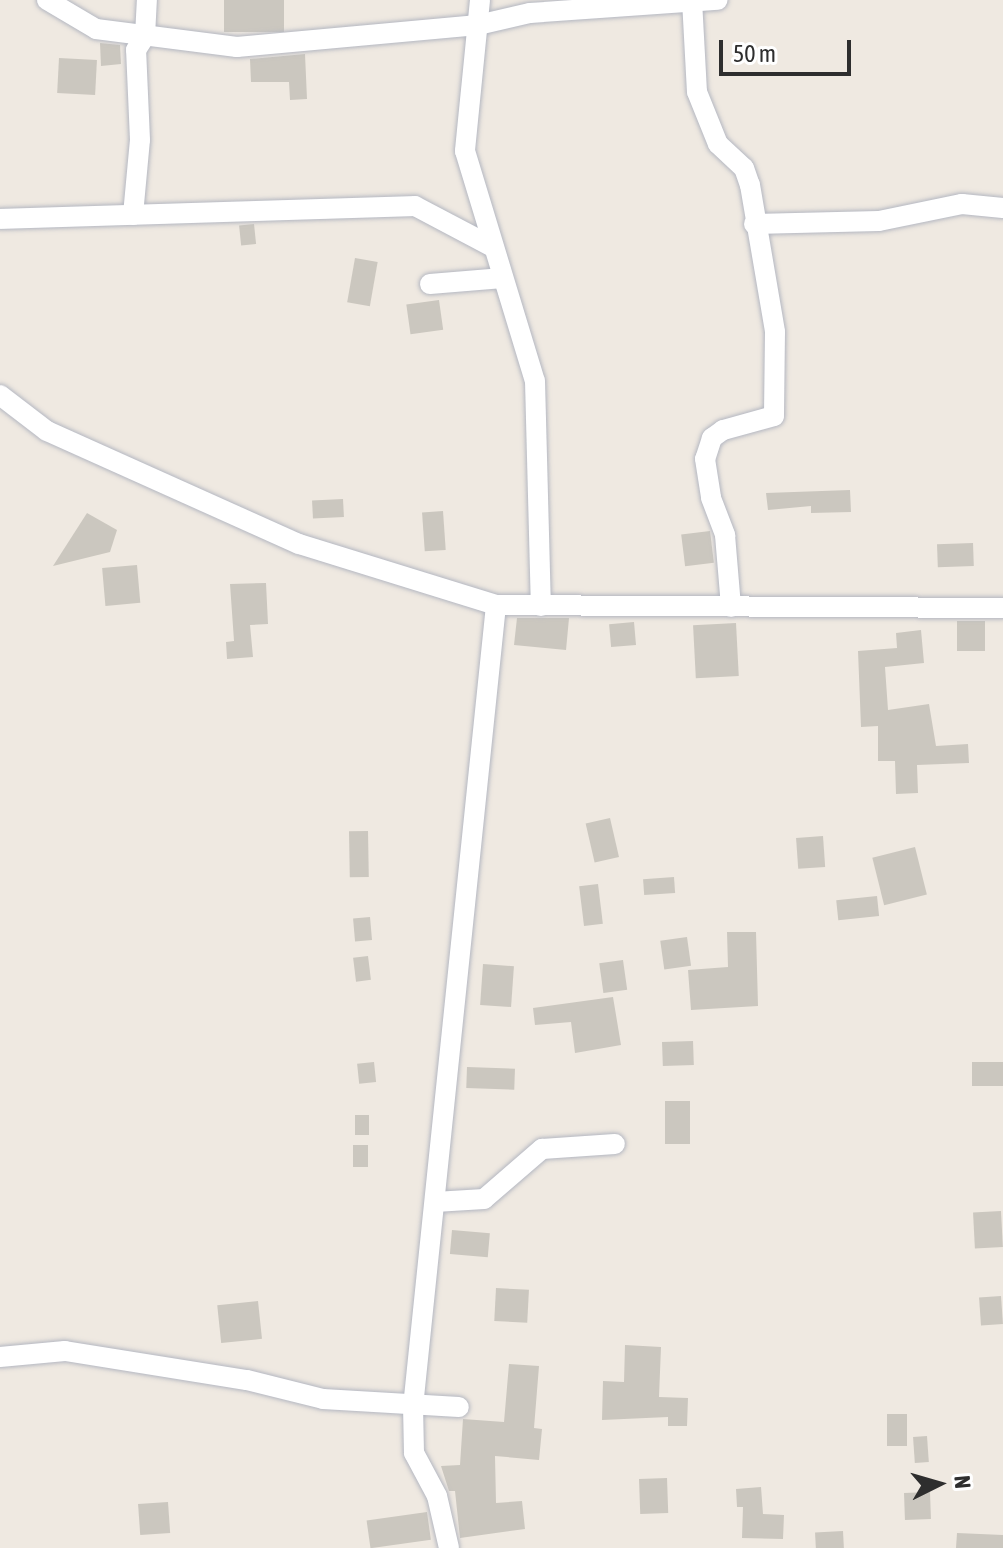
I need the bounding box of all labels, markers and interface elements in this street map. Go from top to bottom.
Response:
scale bar [723,24,855,74]
text: 50 m [733,40,776,67]
north arrow [899,1444,979,1524]
text: N [949,1474,976,1490]

